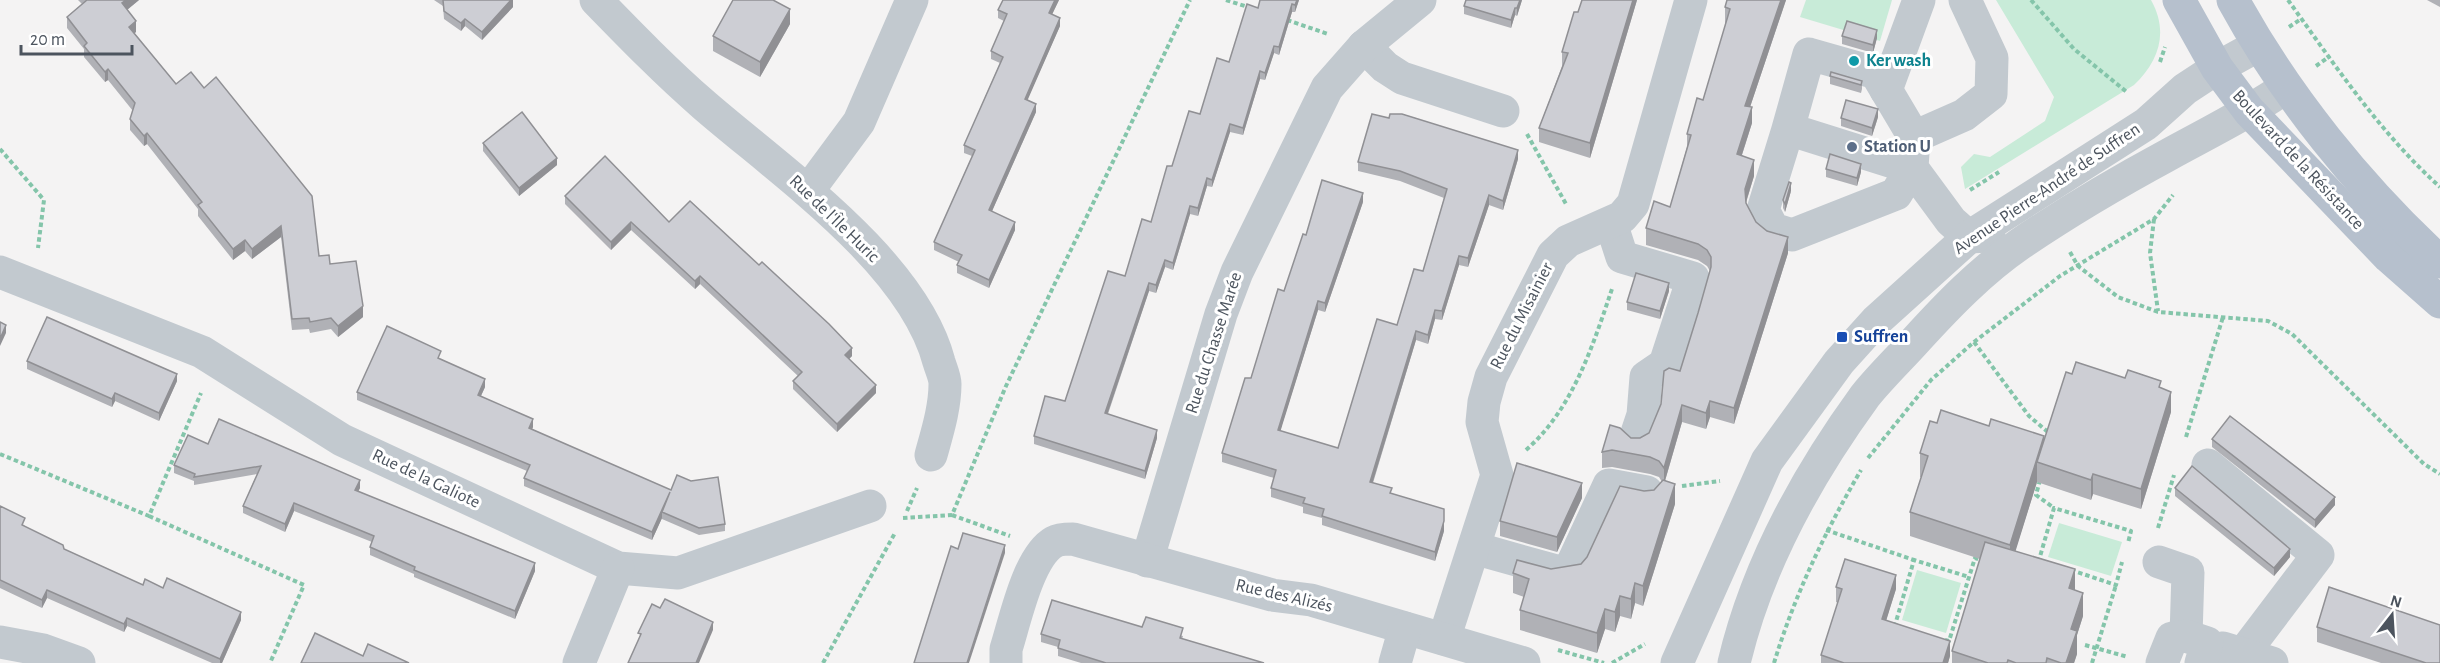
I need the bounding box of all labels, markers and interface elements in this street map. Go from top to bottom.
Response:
scale bar [21,18,132,56]
text: 20 m [30,31,65,49]
place label: Ker wash [1866,52,1931,70]
marker: Ker wash [1847,54,1861,68]
street label: Boulevard de la Résistance [2229,87,2367,233]
street label: Avenue Pierre-André de Suffren [1951,120,2143,258]
place label: Station U [1864,138,1931,156]
marker: Station U [1845,140,1859,154]
street label: Rue de l'Île Huric [786,170,884,266]
street label: Rue du Misainier [1487,260,1557,372]
street label: Rue du Chasse Marée [1183,270,1245,416]
place label: Suffren [1854,328,1908,346]
marker: Suffren [1835,330,1849,344]
street label: Rue de la Galiote [369,446,483,512]
street label: Rue des Alizés [1234,576,1334,616]
north arrow [2362,585,2422,645]
text: N [2388,592,2404,611]

